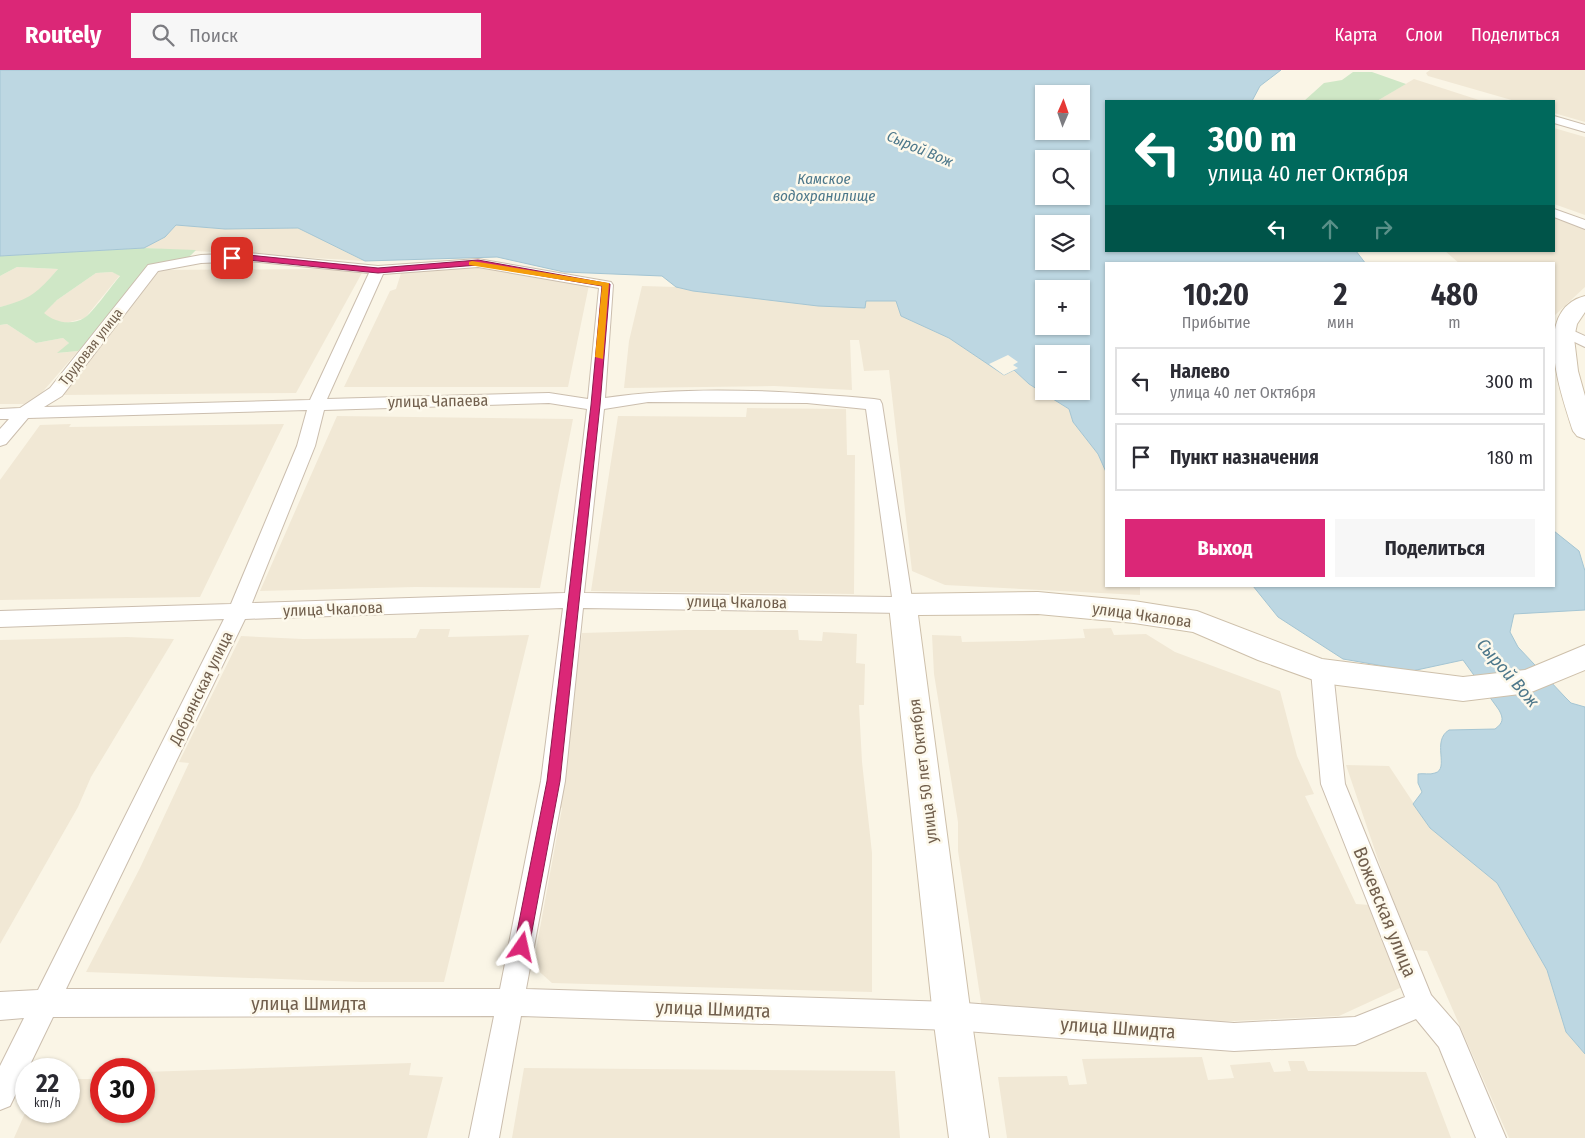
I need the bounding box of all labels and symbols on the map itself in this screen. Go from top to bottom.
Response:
north arrow [1035,85,1090,140]
water label: Сырой Вож [884,127,956,171]
water label: Камское водохранилище [773,170,875,205]
pin [211,237,253,279]
street label: Трудовая улица [56,305,127,389]
street label: улица Чапаева [388,391,489,411]
street label: улица Чкалова [687,592,787,612]
street label: улица Чкалова [283,598,383,620]
street label: улица Чкалова [1091,599,1193,631]
street label: Добрянская улица [165,628,237,749]
water label: Сырой Вож [1472,634,1544,712]
street label: улица 50 лет Октября [905,698,941,844]
street label: Вожевская улица [1348,843,1422,981]
position arrow [495,920,547,972]
street label: улица Шмидта [251,992,367,1015]
street label: улица Шмидта [655,995,771,1023]
street label: улица Шмидта [1060,1013,1176,1043]
speed limit sign: 30 [90,1058,155,1123]

